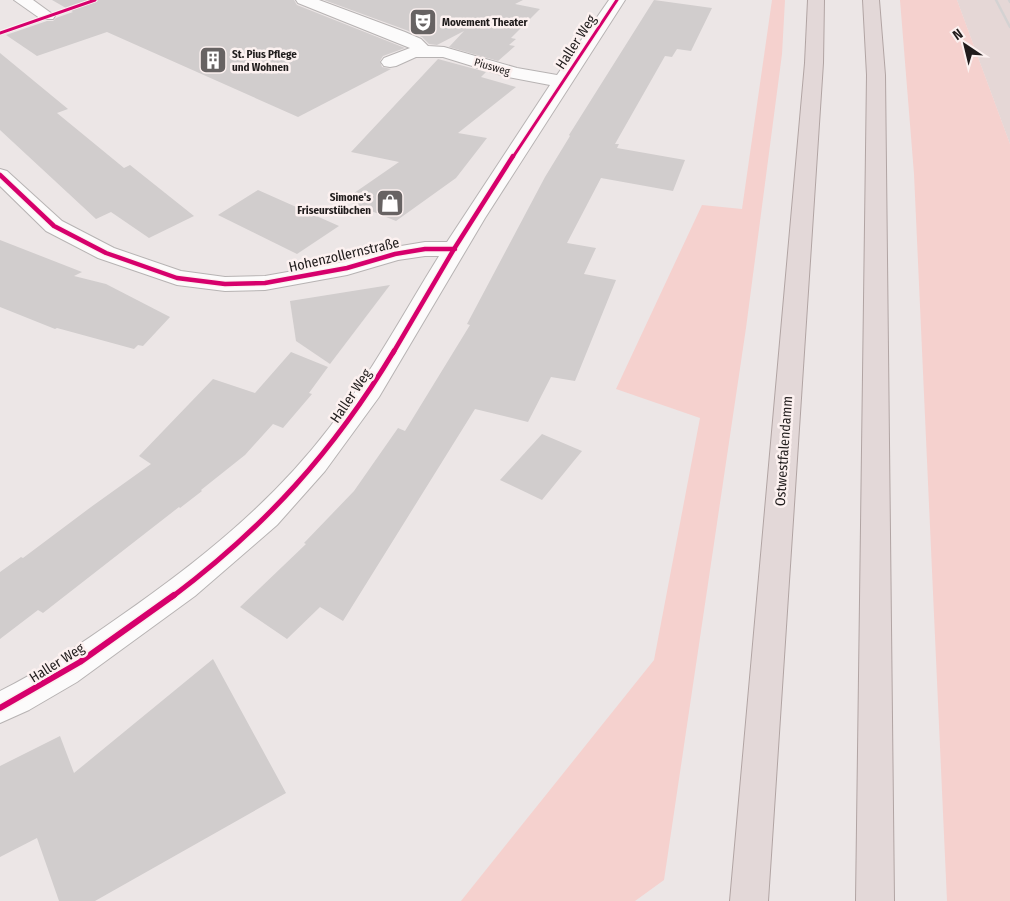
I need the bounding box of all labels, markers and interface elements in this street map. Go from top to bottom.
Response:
theatre icon: Movement Theater [408,7,438,37]
street label: Haller Weg [552,11,600,72]
place label: Movement Theater [442,16,529,29]
north arrow [940,20,990,70]
text: N [950,25,966,44]
building icon: St. Pius Pflege und Wohnen [198,45,228,75]
place label: St. Pius Pflege und Wohnen [232,48,297,74]
street label: Piusweg [473,56,512,79]
shop icon: Simone's Friseurstübchen [375,188,405,218]
place label: Simone's Friseurstübchen [297,191,371,217]
street label: Hohenzollernstraße [287,234,401,276]
street label: Haller Weg [327,365,375,426]
street label: Ostwestfalendamm [772,395,796,507]
street label: Haller Weg [26,639,88,686]

